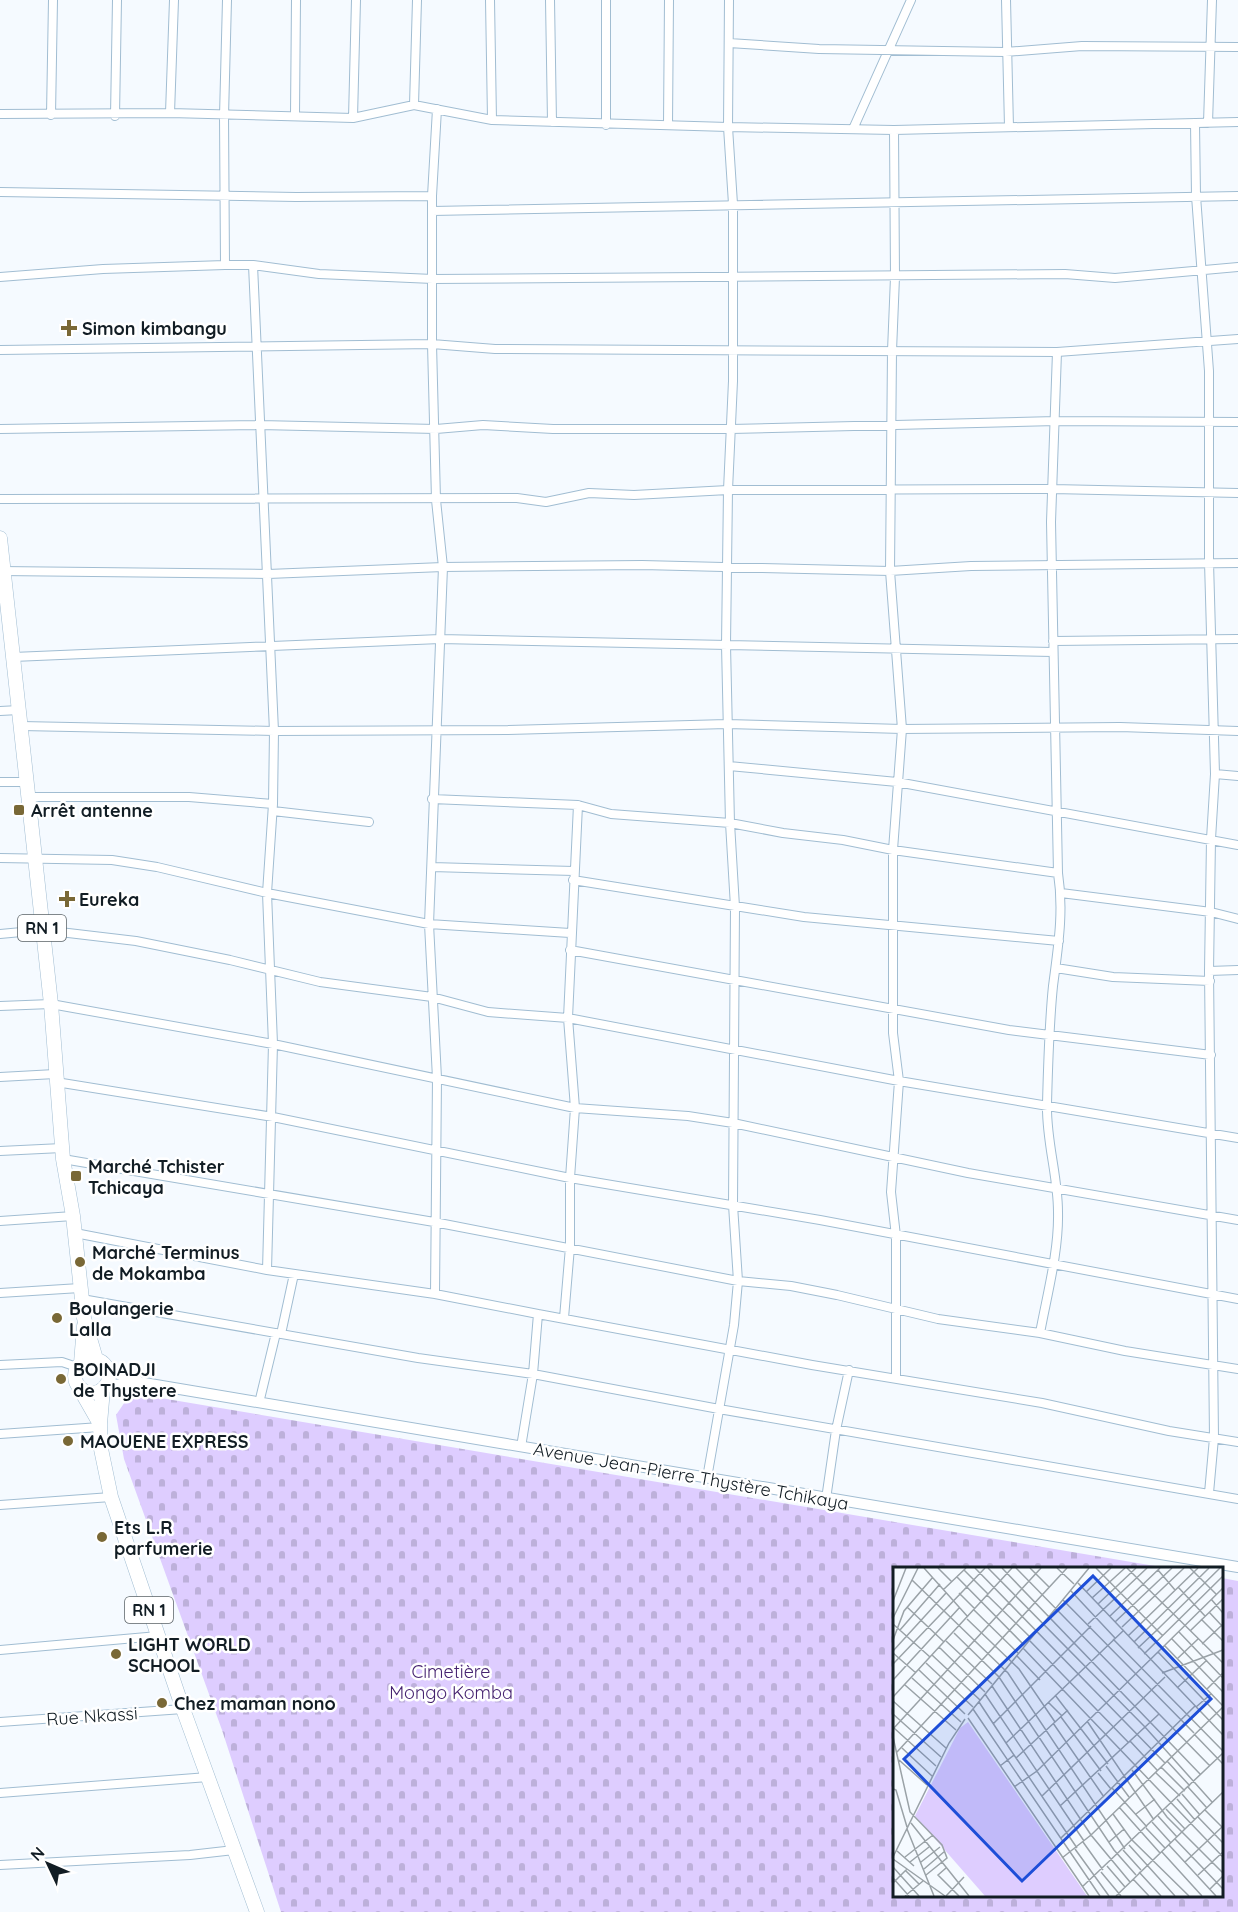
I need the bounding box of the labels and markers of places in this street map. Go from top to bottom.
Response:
place label: Simon kimbangu [82,317,227,340]
marker: Simon kimbangu [60,319,78,337]
place label: Arrêt antenne [31,799,153,822]
marker: Arrêt antenne [12,803,26,817]
place label: Eureka [79,888,139,911]
marker: Eureka [60,892,74,906]
place label: Marché Tchister Tchicaya [88,1155,225,1199]
marker: Marché Tchister Tchicaya [69,1169,83,1183]
place label: Marché Terminus de Mokamba [92,1241,240,1285]
marker: Marché Terminus de Mokamba [73,1255,87,1269]
place label: Boulangerie Lalla [69,1297,174,1341]
marker: Boulangerie Lalla [50,1311,64,1325]
place label: BOINADJI de Thystere [73,1358,177,1402]
marker: BOINADJI de Thystere [54,1372,68,1386]
place label: MAOUENE EXPRESS [80,1430,249,1453]
marker: MAOUENE EXPRESS [61,1434,75,1448]
place label: Ets L.R parfumerie [114,1516,213,1560]
marker: Ets L.R parfumerie [95,1530,109,1544]
place label: LIGHT WORLD SCHOOL [128,1633,251,1677]
marker: LIGHT WORLD SCHOOL [109,1647,123,1661]
place label: Chez maman nono [174,1692,336,1715]
marker: Chez maman nono [155,1696,169,1710]

